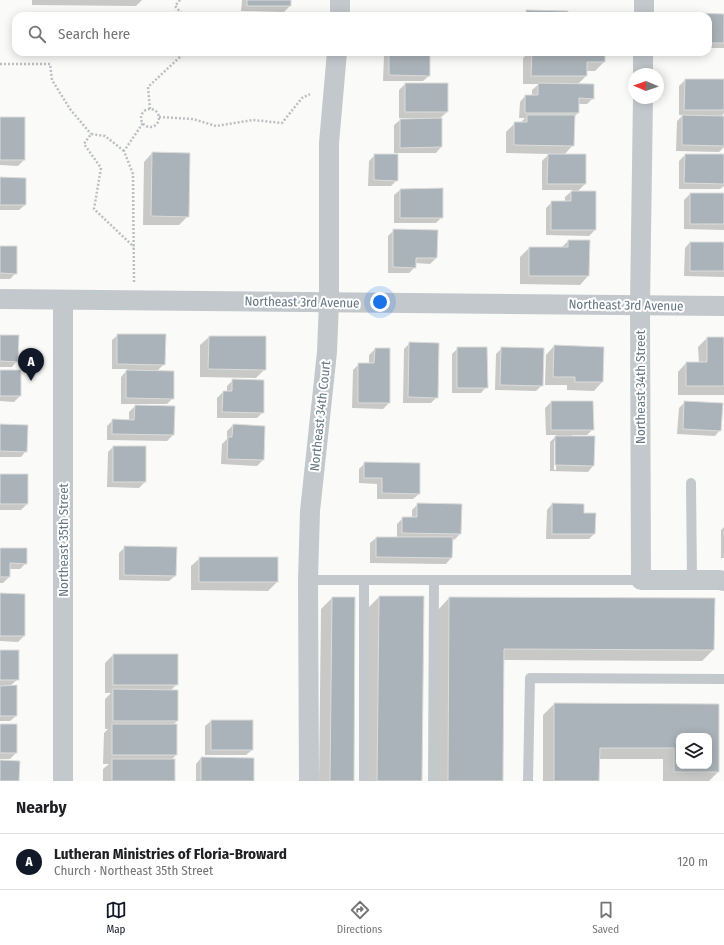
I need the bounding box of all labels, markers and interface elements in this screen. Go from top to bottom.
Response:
search box [12,12,712,56]
icon: search [26,23,48,45]
text: Search here [58,25,130,43]
north arrow [628,68,664,104]
your location [370,292,390,312]
street label: Northeast 3rd Avenue [244,293,360,311]
street label: Northeast 3rd Avenue [568,296,684,314]
street label: Northeast 34th Street [633,329,648,444]
pin: A [18,348,44,381]
street label: Northeast 34th Court [307,359,333,472]
street label: Northeast 35th Street [56,482,71,597]
map controls [676,733,712,769]
button: layers [676,733,712,769]
text: Nearby [16,797,67,818]
text: Lutheran Ministries of Floria-Broward [54,845,287,863]
text: A [25,854,33,869]
text: 120 m [677,854,708,869]
text: Church · Northeast 35th Street [54,863,213,878]
tab: Map [105,899,127,936]
tab: Directions [337,899,382,936]
tab: Saved [592,899,619,936]

